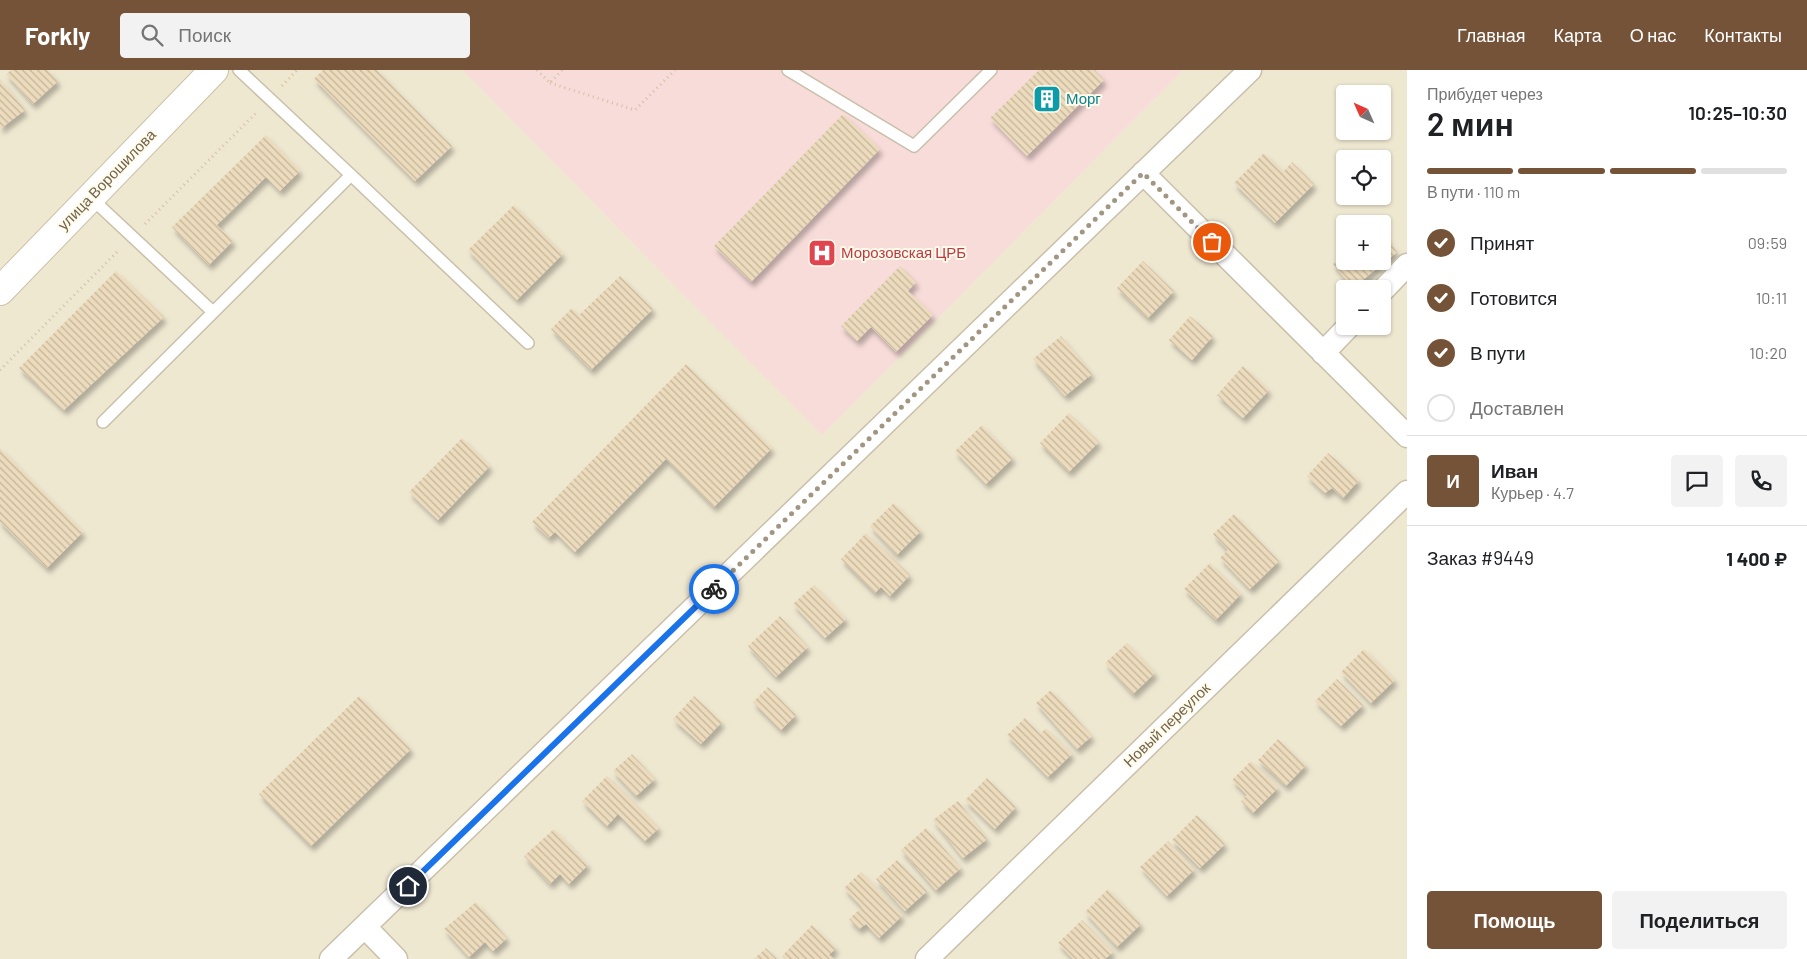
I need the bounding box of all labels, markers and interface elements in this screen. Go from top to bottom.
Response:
search box [120,13,470,58]
text: Forkly [25,21,90,50]
icon: search [138,21,166,49]
text: Поиск [178,23,231,46]
text: Главная [1457,24,1526,46]
text: Карта [1554,24,1602,46]
text: О нас [1630,24,1676,46]
text: Контакты [1704,24,1782,46]
building icon: Морг [1032,84,1062,114]
text: Прибудет через [1427,84,1543,103]
north arrow [1336,85,1391,140]
map controls [1336,85,1391,335]
place label: Морг [1066,89,1101,107]
text: 10:25–10:30 [1688,101,1787,124]
text: 2 мин [1427,104,1514,142]
street label: улица Ворошилова [54,125,159,233]
button: locate [1336,150,1391,205]
text: В пути · 110 m [1427,182,1520,201]
button: + [1336,215,1391,270]
pin [1191,221,1233,263]
icon: bag [1198,228,1226,256]
icon: check [1427,229,1455,257]
text: Принят [1470,231,1534,254]
text: 09:59 [1748,233,1787,252]
hospital icon: Морозовская ЦРБ [807,238,837,268]
place label: Морозовская ЦРБ [841,243,966,261]
button: − [1336,280,1391,335]
icon: check [1427,284,1455,312]
text: Готовится [1470,286,1557,309]
text: 10:11 [1756,288,1787,307]
icon: check [1427,339,1455,367]
text: В пути [1470,341,1526,364]
text: 10:20 [1749,343,1787,362]
text: Доставлен [1470,396,1564,419]
button: chat [1671,455,1723,507]
button: phone [1735,455,1787,507]
text: Иван [1491,459,1538,482]
text: И [1446,469,1460,492]
text: Курьер · 4.7 [1491,483,1574,502]
text: Заказ #9449 [1427,546,1534,569]
text: 1 400 ₽ [1726,547,1787,570]
courier [689,564,739,614]
icon: bike [700,575,728,603]
street label: Новый переулок [1119,678,1214,770]
pin [387,865,429,907]
icon: home [394,872,422,900]
button: Помощь [1427,891,1602,949]
button: Поделиться [1612,891,1787,949]

